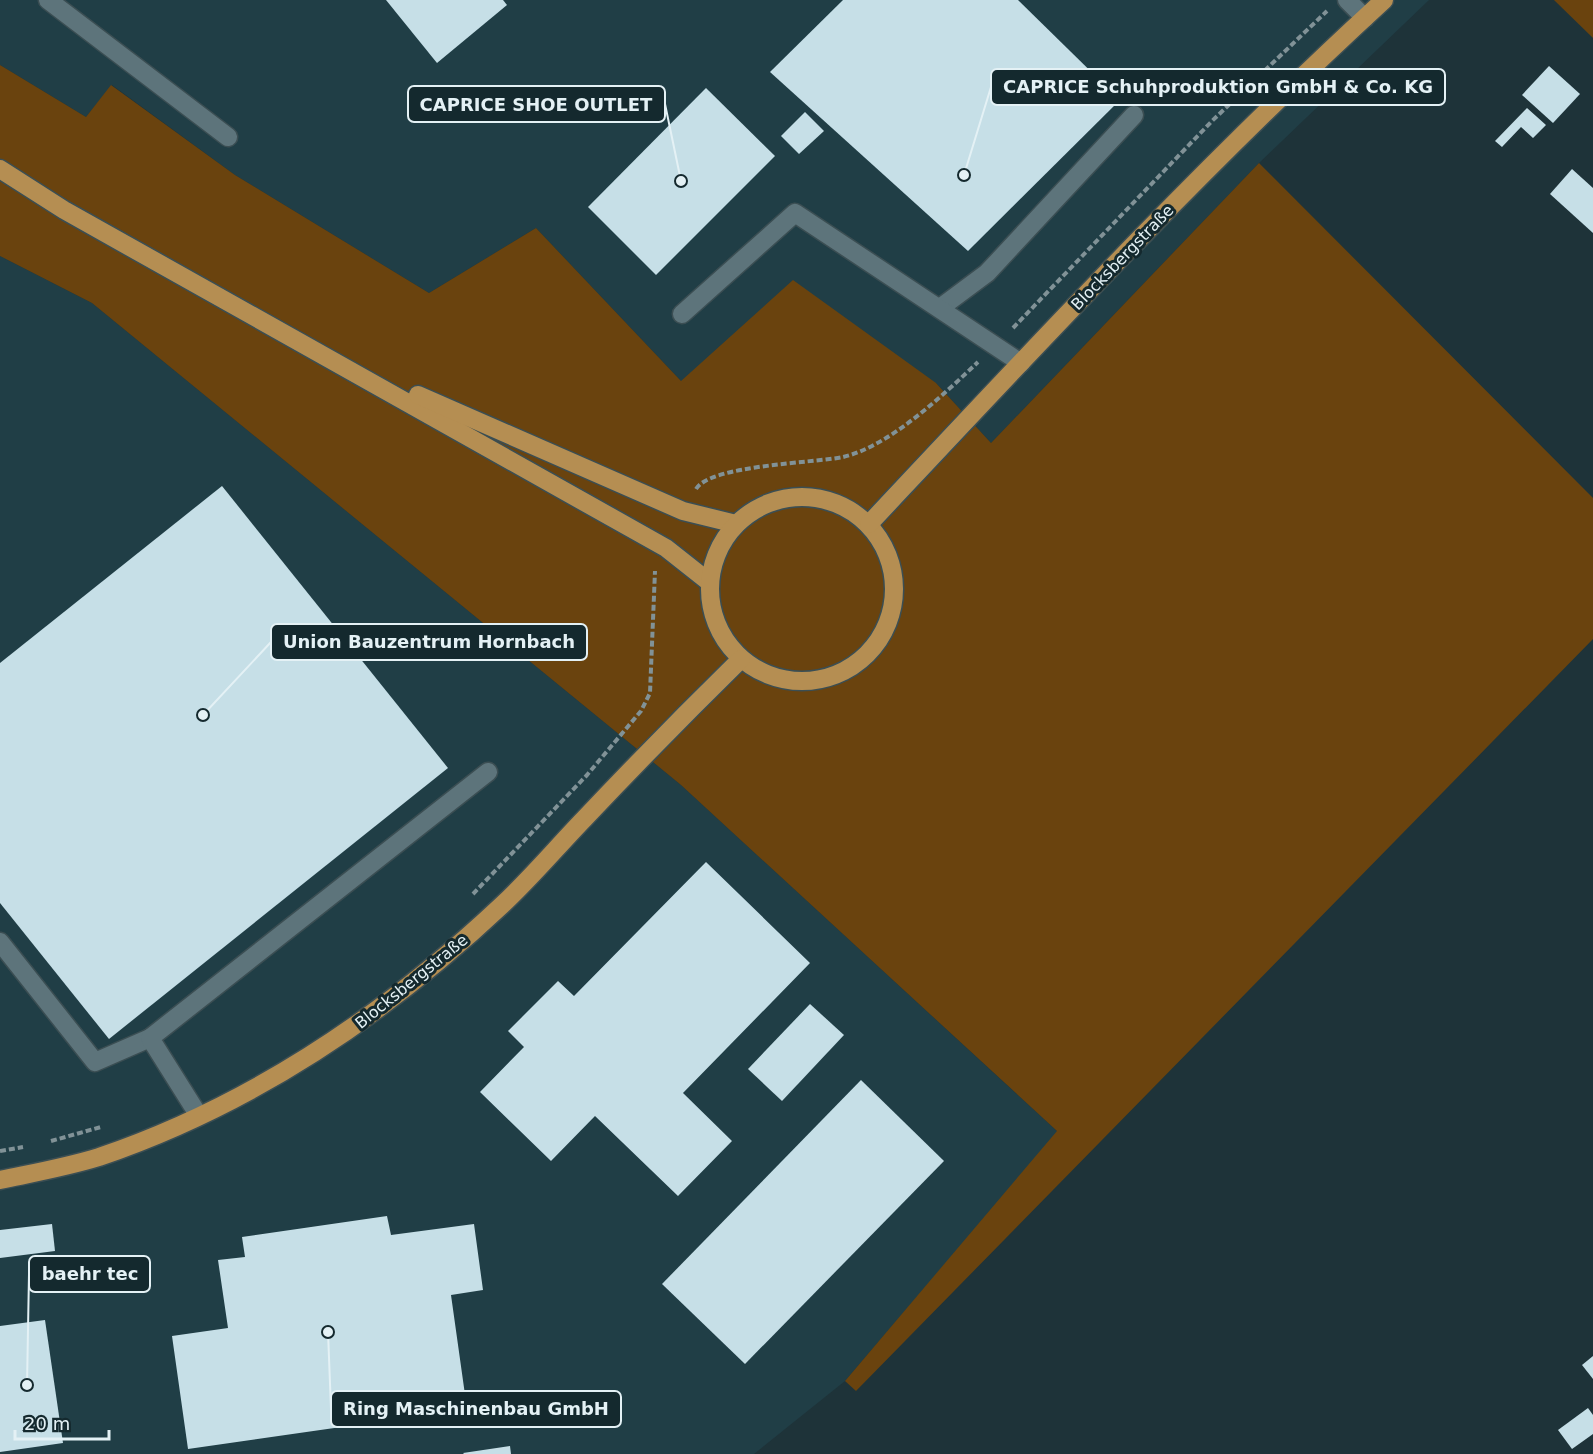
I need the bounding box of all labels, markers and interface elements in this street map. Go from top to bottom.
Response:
callout: CAPRICE Schuhproduktion GmbH & Co. KG [991,69,1445,105]
text: CAPRICE Schuhproduktion GmbH & Co. KG [1003,76,1433,97]
callout: CAPRICE SHOE OUTLET [408,86,665,122]
text: CAPRICE SHOE OUTLET [420,94,653,115]
street label: Blocksbergstraße [1067,201,1177,314]
callout: Union Bauzentrum Hornbach [271,624,587,660]
text: Union Bauzentrum Hornbach [283,631,575,652]
street label: Blocksbergstraße [351,930,471,1033]
callout: baehr tec [29,1256,150,1292]
text: baehr tec [42,1263,138,1284]
callout: Ring Maschinenbau GmbH [331,1391,621,1427]
text: Ring Maschinenbau GmbH [343,1398,609,1419]
scale bar [15,1403,110,1441]
text: 20 m [24,1413,70,1434]

